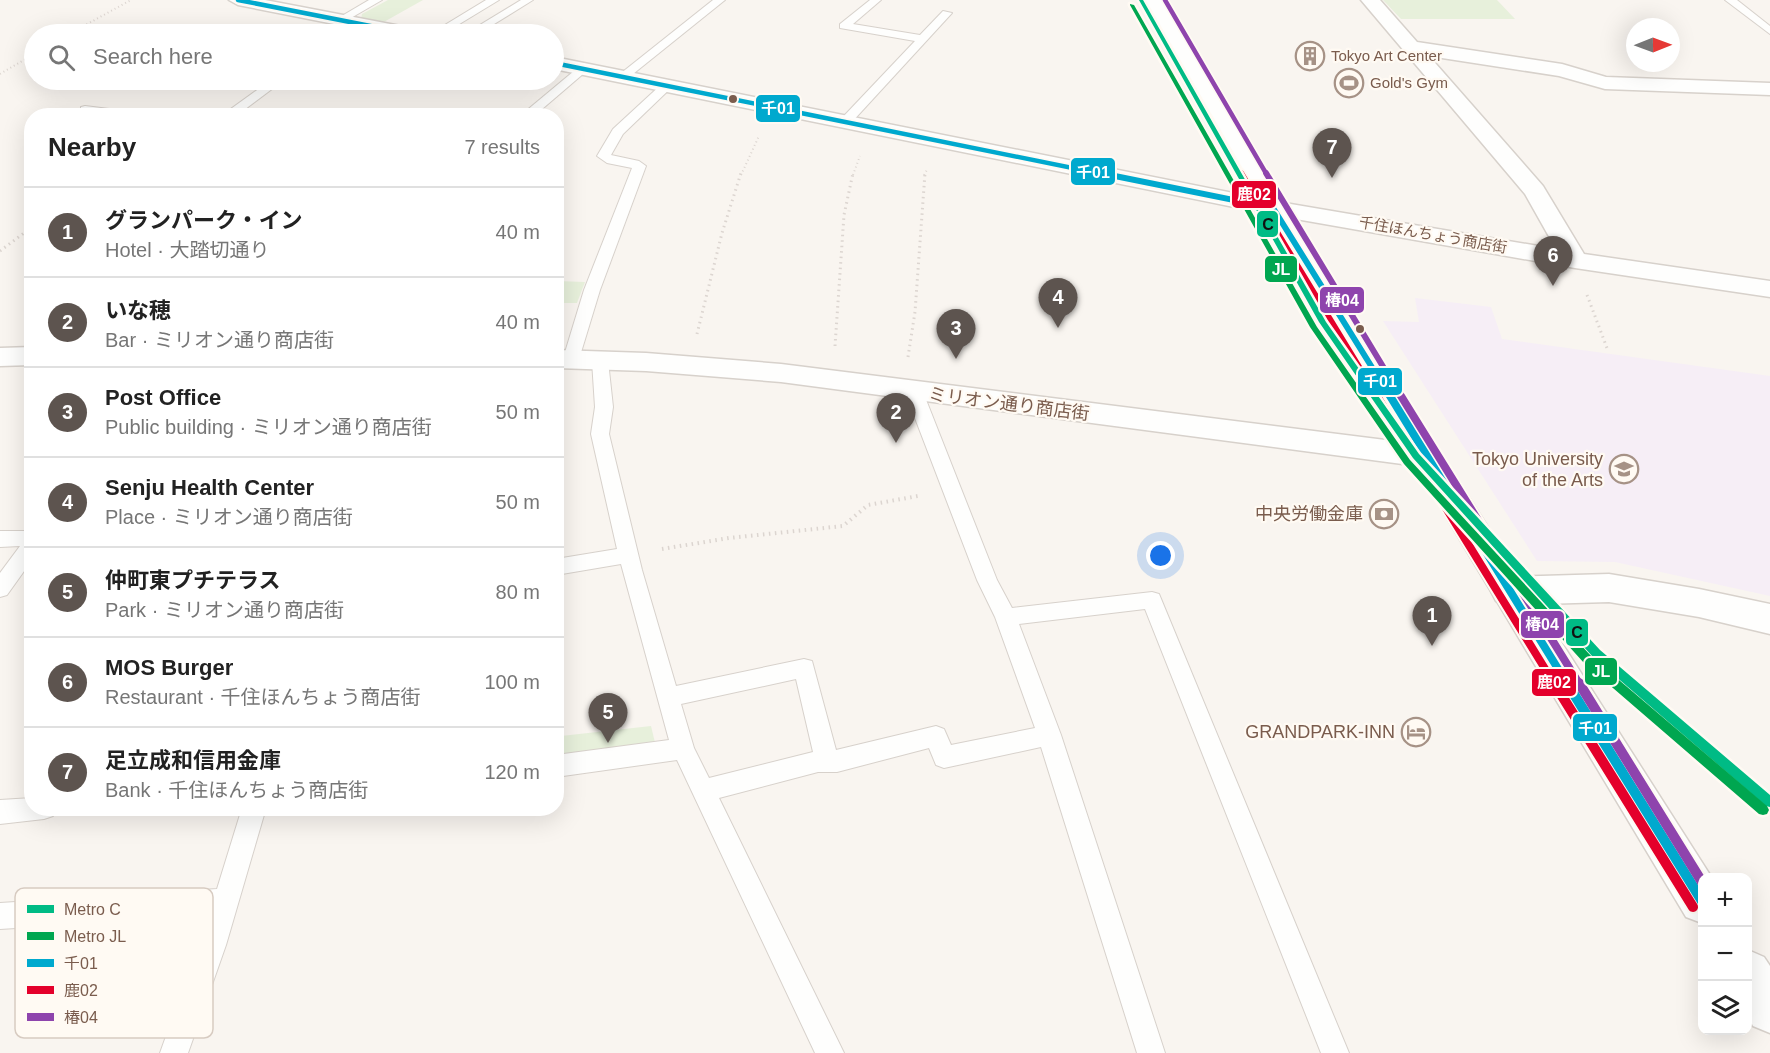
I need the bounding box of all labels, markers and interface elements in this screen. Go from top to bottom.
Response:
north arrow [1626,18,1680,72]
search box [24,24,564,90]
building icon: Tokyo Art Center [1294,40,1326,72]
icon: search [45,41,78,74]
text: Search here [93,44,213,69]
place label: Tokyo Art Center [1331,47,1442,64]
sports icon: Gold's Gym [1333,67,1365,99]
place label: Gold's Gym [1370,74,1448,91]
unlabelled marker [727,93,739,105]
line badge: 千01 [755,94,801,123]
text: 千01 [761,100,795,117]
pin: 7 [1312,128,1352,178]
text: Nearby [48,132,136,162]
text: 7 results [464,136,540,158]
line badge: 千01 [1070,157,1116,186]
text: 千01 [1076,164,1110,181]
line badge: 鹿02 [1231,180,1277,209]
text: 鹿02 [1237,186,1271,203]
text: グランパーク・イン [105,208,303,233]
line badge: C [1256,210,1279,238]
street label: 千住ほんちょう商店街 [1358,213,1508,256]
text: C [1262,216,1274,233]
text: 1 [62,221,73,243]
text: 40 m [496,221,540,243]
pin: 6 [1534,236,1572,286]
text: Hotel · 大踏切通り [105,239,269,261]
line badge: JL [1264,255,1298,283]
text: JL [1272,261,1291,278]
pin: 4 [1038,278,1078,328]
line badge: 椿04 [1319,286,1365,314]
text: 椿04 [1325,292,1359,309]
text: いな穂 [105,298,171,323]
pin: 3 [936,310,976,359]
text: 2 [62,311,73,333]
text: 40 m [496,311,540,333]
unlabelled marker [1354,323,1366,335]
text: Bar · ミリオン通り商店街 [105,329,334,351]
line badge: 千01 [1357,367,1403,396]
text: 千01 [1363,373,1397,390]
street label: ミリオン通り商店街 [927,384,1091,424]
text: Post Office [105,385,221,410]
pin: 2 [876,394,916,443]
text: 3 [62,401,73,423]
text: 50 m [496,401,540,423]
text: Public building · ミリオン通り商店街 [105,416,432,438]
place label: Tokyo University of the Arts [1472,449,1603,490]
school or university icon: Tokyo University of the Arts [1608,453,1640,485]
text: Senju Health Center [105,475,314,500]
text: 4 [62,491,73,513]
text: 50 m [496,491,540,513]
bank icon: 中央労働金庫 [1368,498,1400,530]
place label: 中央労働金庫 [1255,504,1363,524]
text: Place · ミリオン通り商店街 [105,506,353,528]
your location [1146,541,1175,570]
text: 仲町東プチテラス [105,568,281,593]
text: 5 [62,581,73,603]
text: 80 m [496,581,540,603]
pin: 1 [1412,596,1452,646]
text: Park · ミリオン通り商店街 [105,599,344,621]
line badge: 椿04 [1520,610,1565,639]
text: 椿04 [1525,616,1559,633]
line badge: C [1565,618,1589,647]
text: C [1571,624,1583,641]
text: MOS Burger [105,655,233,680]
line badge: JL [1584,657,1618,686]
text: JL [1592,663,1611,680]
line badge: 鹿02 [1531,668,1577,697]
text: 6 [62,671,73,693]
text: 100 m [484,671,540,693]
text: 鹿02 [1537,674,1571,691]
text: Restaurant · 千住ほんちょう商店街 [105,686,421,708]
pin: 5 [588,694,628,743]
line badge: 千01 [1572,713,1618,742]
hotel icon: GRANDPARK-INN [1400,716,1432,748]
text: 千01 [1578,720,1612,737]
place label: GRANDPARK-INN [1245,722,1395,742]
text: 足立成和信用金庫 [105,748,281,773]
text: 7 [62,761,73,783]
text: 120 m [484,761,540,783]
text: Bank · 千住ほんちょう商店街 [105,779,368,801]
map controls [1698,873,1752,1035]
button: + [1698,873,1752,927]
legend [15,888,213,1038]
text: Metro C [64,901,121,918]
button: − [1698,927,1752,981]
text: Metro JL [64,928,126,945]
text: 千01 [64,955,98,972]
button: layers [1698,981,1752,1035]
text: 鹿02 [64,982,98,999]
text: 椿04 [64,1009,98,1026]

